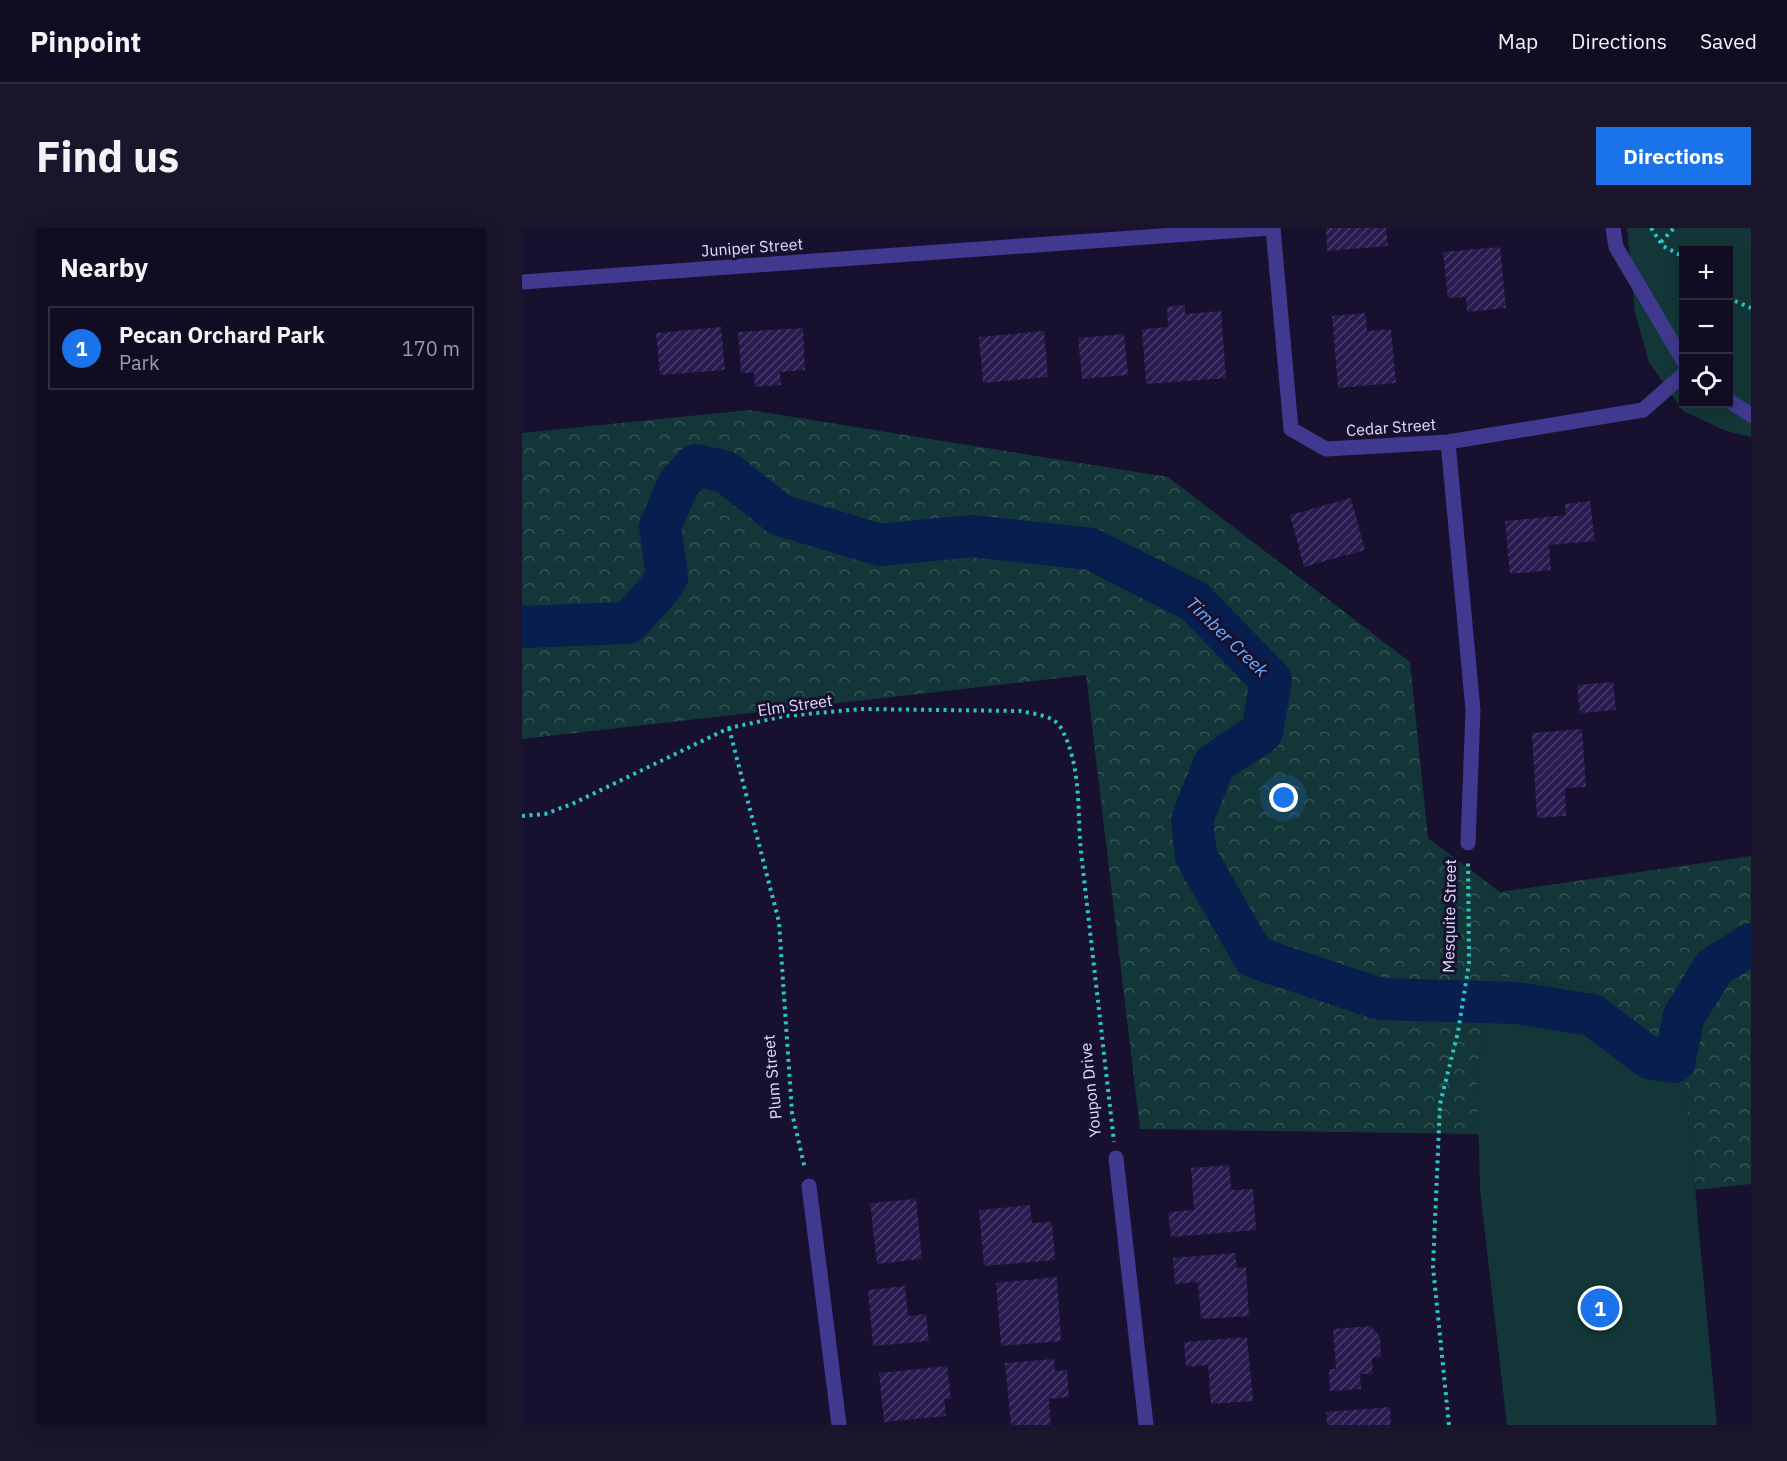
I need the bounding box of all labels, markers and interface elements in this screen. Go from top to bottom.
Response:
text: Pinpoint [30,23,141,60]
text: Map [1498,27,1538,55]
text: Directions [1571,27,1667,55]
text: Saved [1700,27,1757,55]
button: Directions [1596,127,1751,185]
text: Find us [36,129,179,184]
street label: Juniper Street [700,233,804,261]
map controls [1679,246,1733,408]
button: + [1679,246,1733,300]
text: Nearby [60,250,148,284]
button: − [1679,300,1733,354]
text: Pecan Orchard Park [119,320,325,349]
text: 1 [76,335,88,362]
text: 170 m [402,335,460,362]
text: Park [119,349,159,376]
button: locate [1679,354,1733,408]
street label: Cedar Street [1345,414,1437,440]
water label: Timber Creek [1181,592,1274,682]
street label: Elm Street [756,690,834,720]
your location [1269,783,1298,812]
street label: Mesquite Street [1438,859,1460,973]
street label: Plum Street [758,1034,786,1120]
street label: Youpon Drive [1075,1042,1105,1138]
pin: 1 [1580,1286,1620,1330]

